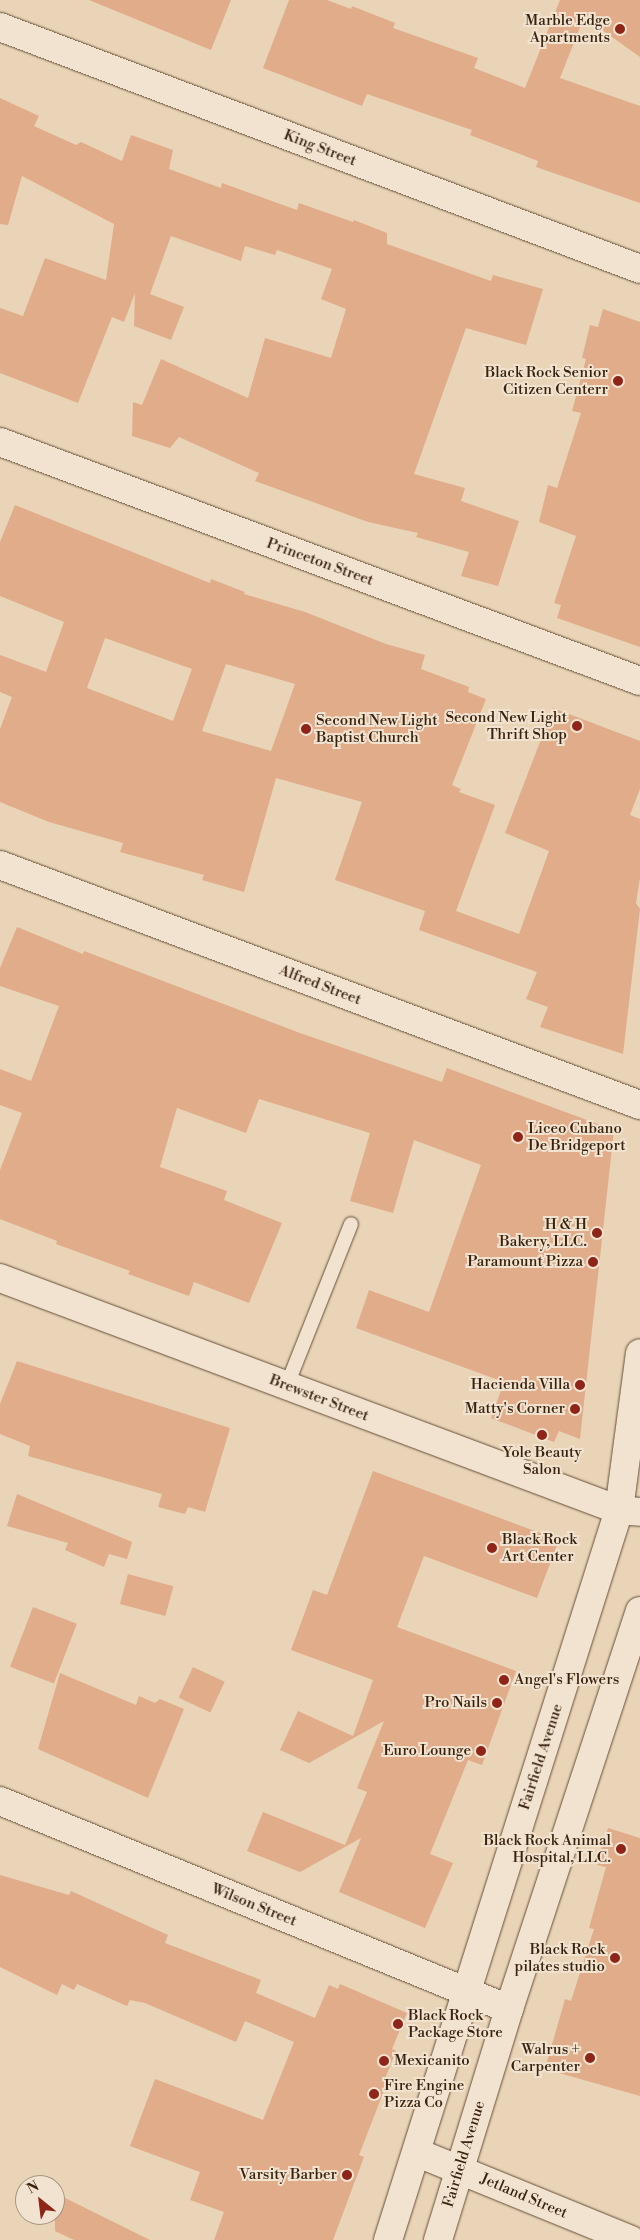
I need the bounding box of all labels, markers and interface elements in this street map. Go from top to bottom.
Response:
place label: Marble Edge Apartments [525,11,610,46]
marker: Marble Edge Apartments [614,23,626,35]
street label: King Street [281,126,359,170]
place label: Black Rock Senior Citizen Centerr [485,363,608,398]
marker: Black Rock Senior Citizen Centerr [612,375,624,387]
street label: Princeton Street [264,534,376,590]
place label: Second New Light Thrift Shop [445,708,567,743]
place label: Second New Light Baptist Church [316,711,438,746]
marker: Second New Light Thrift Shop [571,720,583,732]
marker: Second New Light Baptist Church [300,723,312,735]
street label: Alfred Street [276,961,364,1009]
place label: Liceo Cubano De Bridgeport [528,1119,626,1154]
marker: Liceo Cubano De Bridgeport [512,1131,524,1143]
place label: H & H Bakery, LLC. [499,1215,587,1250]
marker: H & H Bakery, LLC. [591,1227,603,1239]
place label: Paramount Pizza [467,1253,583,1271]
marker: Paramount Pizza [587,1256,599,1268]
street label: Brewster Street [267,1371,371,1425]
place label: Hacienda Villa [471,1376,570,1394]
marker: Hacienda Villa [574,1379,586,1391]
place label: Matty's Corner [465,1400,565,1418]
marker: Matty's Corner [569,1403,581,1415]
marker: Yole Beauty Salon [536,1429,548,1441]
place label: Yole Beauty Salon [502,1443,582,1478]
place label: Black Rock Art Center [502,1530,577,1565]
marker: Black Rock Art Center [486,1542,498,1554]
place label: Angel's Flowers [514,1671,619,1689]
marker: Angel's Flowers [498,1674,510,1686]
place label: Pro Nails [424,1694,487,1712]
marker: Pro Nails [491,1697,503,1709]
street label: Fairfield Avenue [515,1702,567,1812]
place label: Euro Lounge [383,1742,471,1760]
marker: Euro Lounge [475,1745,487,1757]
place label: Black Rock Animal Hospital, LLC. [483,1831,611,1866]
marker: Black Rock Animal Hospital, LLC. [615,1843,627,1855]
street label: Wilson Street [209,1880,299,1930]
place label: Black Rock pilates studio [514,1940,605,1975]
marker: Black Rock pilates studio [609,1952,621,1964]
place label: Black Rock Package Store [408,2006,503,2041]
marker: Black Rock Package Store [392,2018,404,2030]
place label: Walrus + Carpenter [511,2040,580,2075]
place label: Mexicanito [394,2052,470,2070]
marker: Walrus + Carpenter [584,2052,596,2064]
marker: Mexicanito [378,2055,390,2067]
place label: Fire Engine Pizza Co [384,2076,464,2111]
marker: Fire Engine Pizza Co [368,2088,380,2100]
street label: Fairfield Avenue [439,2099,489,2209]
place label: Varsity Barber [239,2166,337,2184]
marker: Varsity Barber [341,2169,353,2181]
street label: Jetland Street [478,2170,570,2222]
north arrow [15,2175,65,2225]
text: N [24,2177,42,2198]

